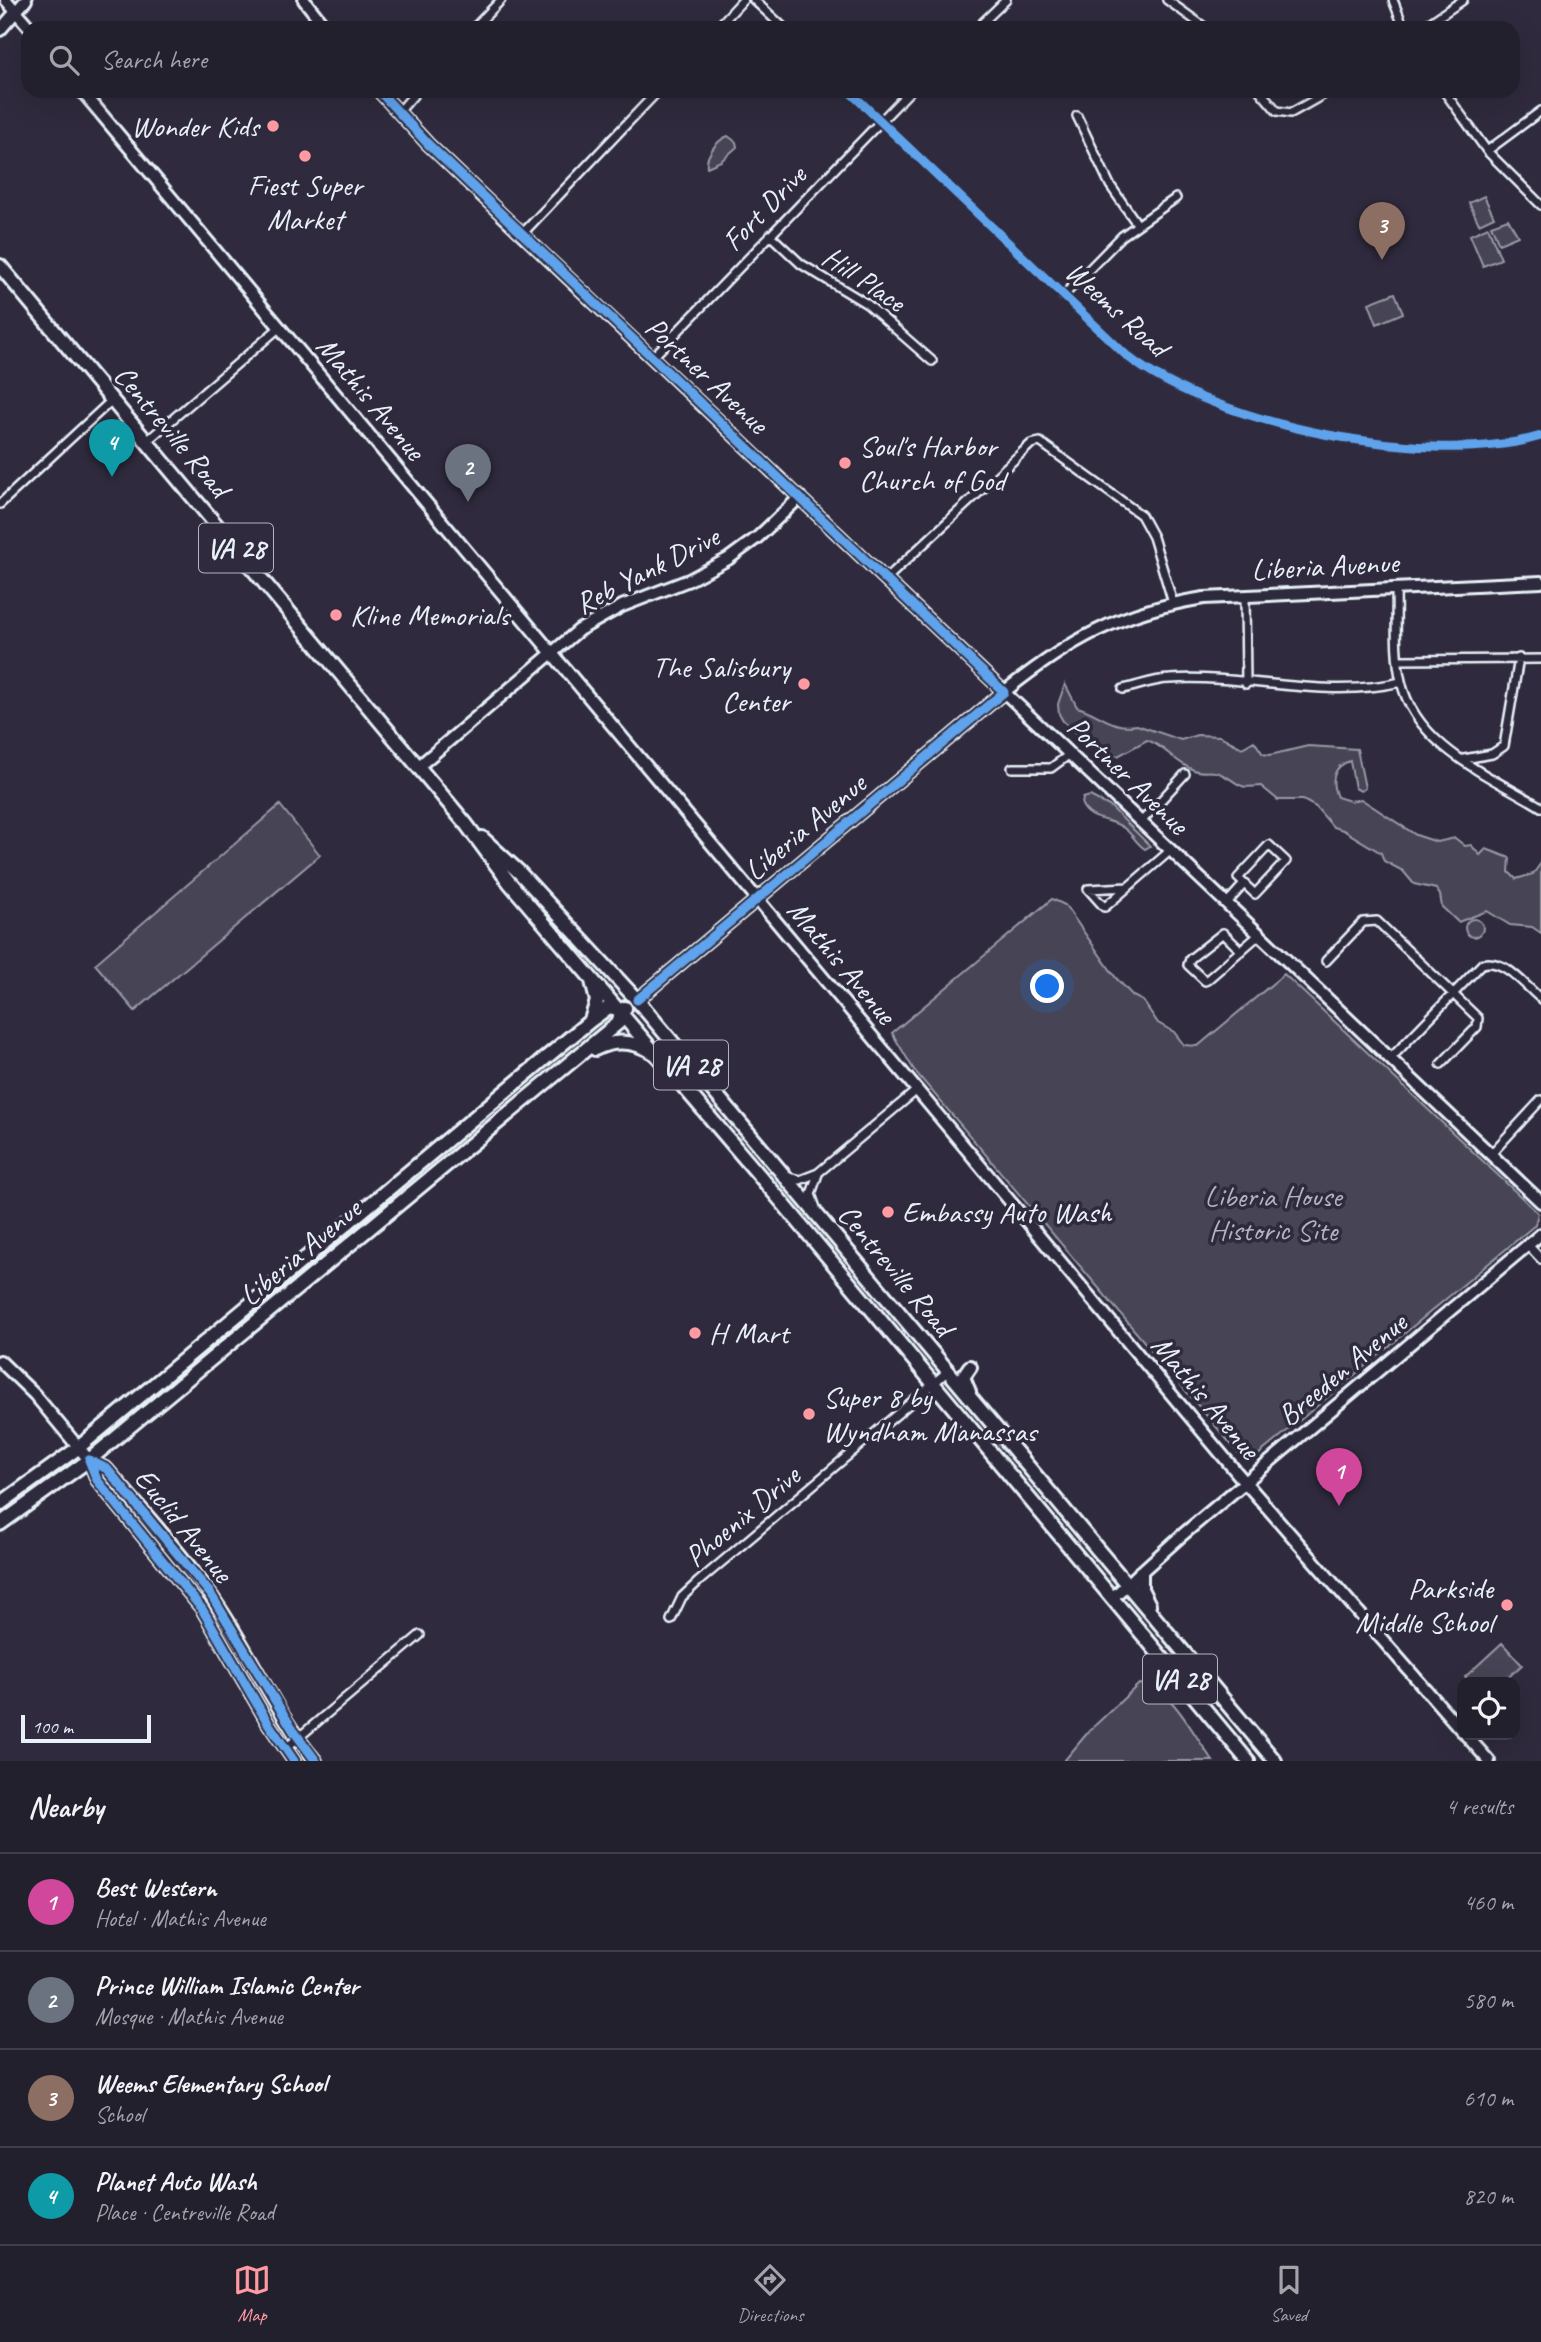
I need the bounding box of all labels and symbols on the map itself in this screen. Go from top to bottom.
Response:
place label: Wonder Kids [131,107,262,145]
marker: Wonder Kids [265,118,281,134]
marker: Fiest Super Market [297,148,313,164]
street label: Fort Drive [714,155,816,259]
place label: Fiest Super Market [248,166,365,238]
pin: 3 [1359,202,1405,260]
street label: Hill Place [815,238,915,322]
street label: Weems Road [1057,253,1180,368]
street label: Portner Avenue [637,308,778,443]
street label: Mathis Avenue [308,328,435,469]
street label: Centreville Road [106,357,241,508]
pin: 4 [89,419,135,477]
place label: Soul's Harbor Church of God [859,427,1009,499]
pin: 2 [445,444,491,502]
marker: Soul's Harbor Church of God [837,455,853,471]
street label: Reb Yank Drive [569,517,727,622]
road number: VA 28 [199,524,273,572]
street label: Liberia Avenue [1250,543,1402,589]
place label: Kline Memorials [350,596,512,634]
marker: Kline Memorials [328,607,344,623]
place label: The Salisbury Center [652,648,793,720]
marker: The Salisbury Center [796,676,812,692]
street label: Portner Avenue [1059,708,1198,844]
street label: Liberia Avenue [736,764,875,889]
street label: Mathis Avenue [779,892,906,1033]
your location [1030,969,1064,1003]
road number: VA 28 [654,1040,728,1090]
park label: Liberia House Historic Site [1205,1177,1344,1249]
street label: Liberia Avenue [231,1189,370,1314]
place label: Embassy Auto Wash [902,1193,1113,1231]
street label: Centreville Road [830,1196,965,1347]
marker: Embassy Auto Wash [880,1204,896,1220]
street label: Breeden Avenue [1270,1302,1416,1434]
place label: H Mart [709,1314,792,1352]
marker: H Mart [687,1325,703,1341]
street label: Mathis Avenue [1143,1327,1270,1468]
place label: Super 8 by Wyndham Manassas [823,1378,1039,1450]
marker: Super 8 by Wyndham Manassas [801,1406,817,1422]
pin: 1 [1316,1448,1362,1506]
street label: Phoenix Drive [677,1455,809,1575]
street label: Euclid Avenue [126,1460,243,1592]
place label: Parkside Middle School [1355,1569,1498,1641]
marker: Parkside Middle School [1499,1597,1515,1613]
road number: VA 28 [1143,1654,1217,1704]
scale bar [21,1712,150,1744]

